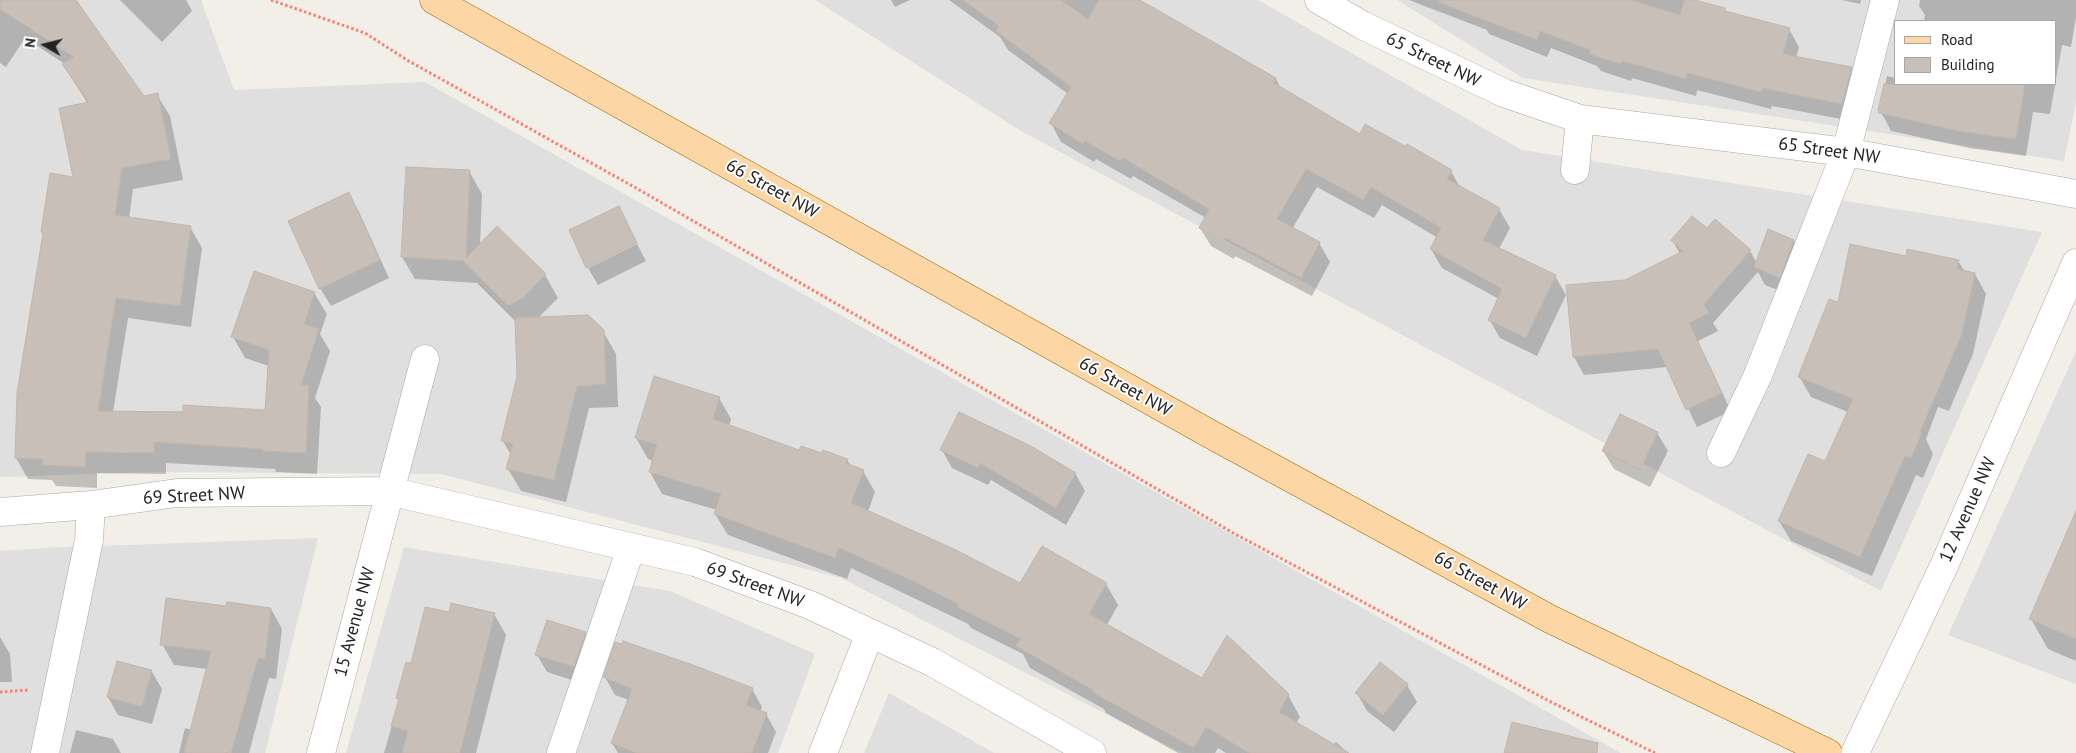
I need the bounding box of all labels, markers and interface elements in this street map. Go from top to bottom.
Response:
north arrow [20,20,70,70]
legend [1894,20,2056,85]
street label: 65 Street NW [1382,28,1484,92]
text: Road [1941,30,1973,49]
text: N [21,37,40,49]
text: Building [1941,55,1995,74]
street label: 65 Street NW [1777,133,1881,169]
street label: 66 Street NW [722,155,822,223]
street label: 66 Street NW [1075,353,1175,421]
street label: 12 Avenue NW [1935,454,2001,566]
street label: 69 Street NW [142,483,246,509]
street label: 66 Street NW [1430,547,1530,615]
street label: 69 Street NW [703,557,807,613]
street label: 15 Avenue NW [330,565,380,679]

